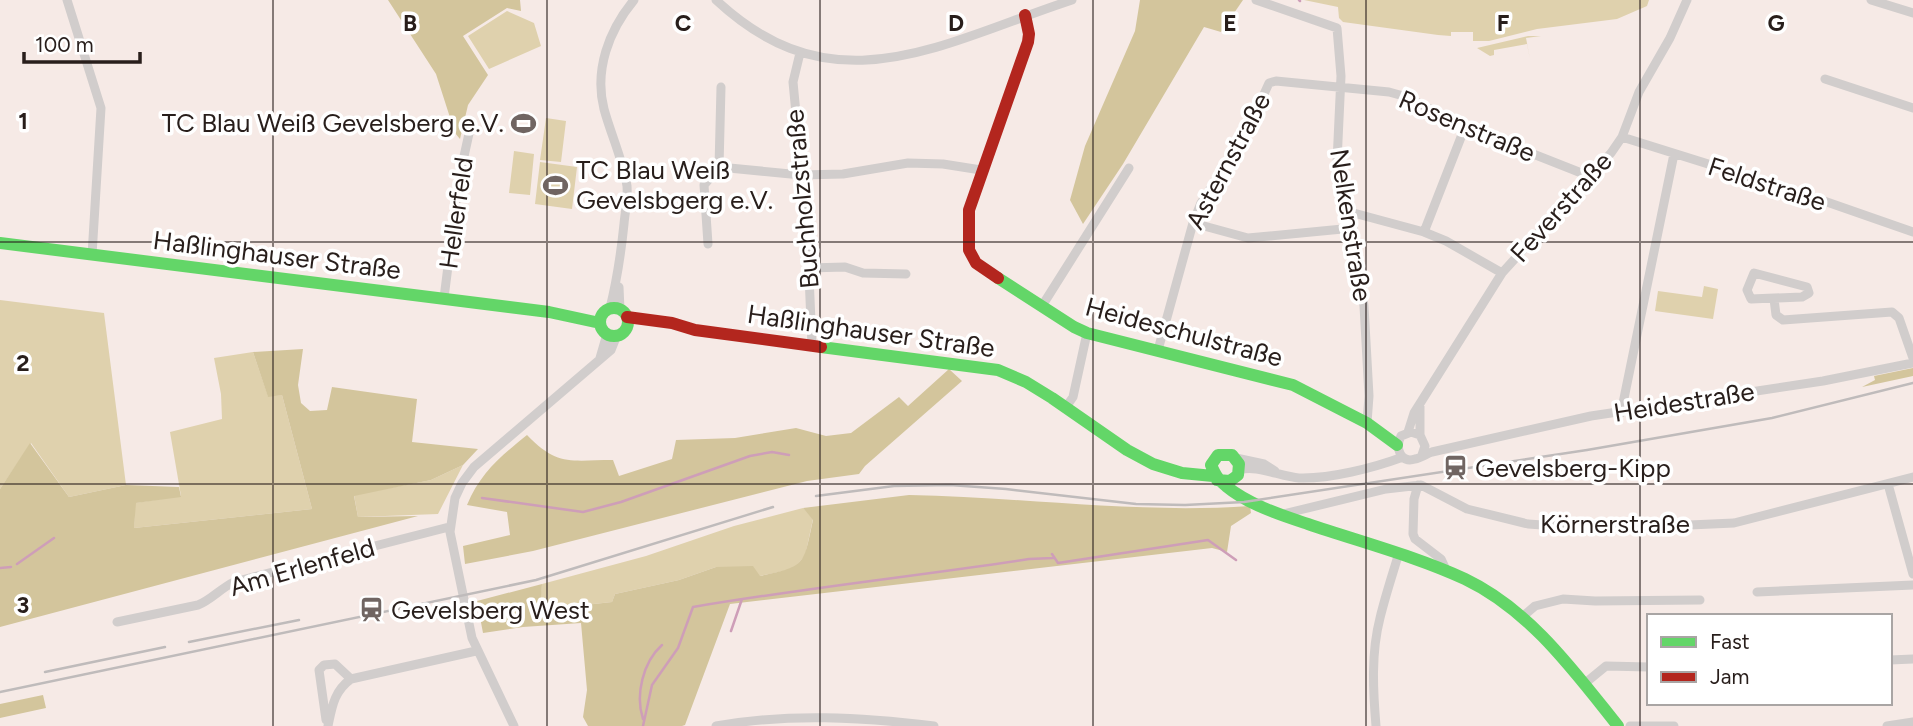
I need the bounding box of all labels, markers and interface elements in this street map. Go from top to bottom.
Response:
text: B [403,9,417,37]
text: C [675,9,692,37]
text: D [948,9,964,37]
text: E [1223,9,1237,37]
text: F [1497,9,1510,37]
text: G [1767,9,1785,37]
scale bar [24,21,140,65]
text: 100 m [35,32,94,57]
street label: Rosenstraße [1394,83,1540,169]
street label: Asternstraße [1179,87,1277,235]
text: 1 [18,107,28,135]
place label: TC Blau Weiß Gevelsberg e.V. [162,107,504,139]
street label: Buchholzstraße [778,108,826,290]
sports icon: TC Blau Weiß Gevelsberg e.V. [510,109,538,137]
street label: Feverstraße [1503,145,1619,269]
street label: Nelkenstraße [1323,146,1379,304]
street label: Feldstraße [1704,150,1830,218]
place label: TC Blau Weiß Gevelsbgerg e.V. [576,154,773,216]
street label: Hellerfeld [432,155,480,271]
sports icon: TC Blau Weiß Gevelsbgerg e.V. [542,171,570,199]
street label: Haßlinghauser Straße [151,224,403,286]
street label: Heideschulstraße [1082,290,1286,374]
street label: Haßlinghauser Straße [745,298,997,364]
text: 2 [16,349,30,377]
street label: Heidestraße [1611,375,1757,429]
place label: Gevelsberg-Kipp [1475,452,1671,484]
station icon: Gevelsberg-Kipp [1441,454,1469,482]
street label: Körnerstraße [1540,508,1690,540]
street label: Am Erlenfeld [226,531,378,603]
text: 3 [17,591,29,619]
place label: Gevelsberg West [391,594,590,626]
station icon: Gevelsberg West [357,596,385,624]
legend [1647,614,1892,705]
text: Fast [1710,629,1750,654]
text: Jam [1710,664,1749,689]

